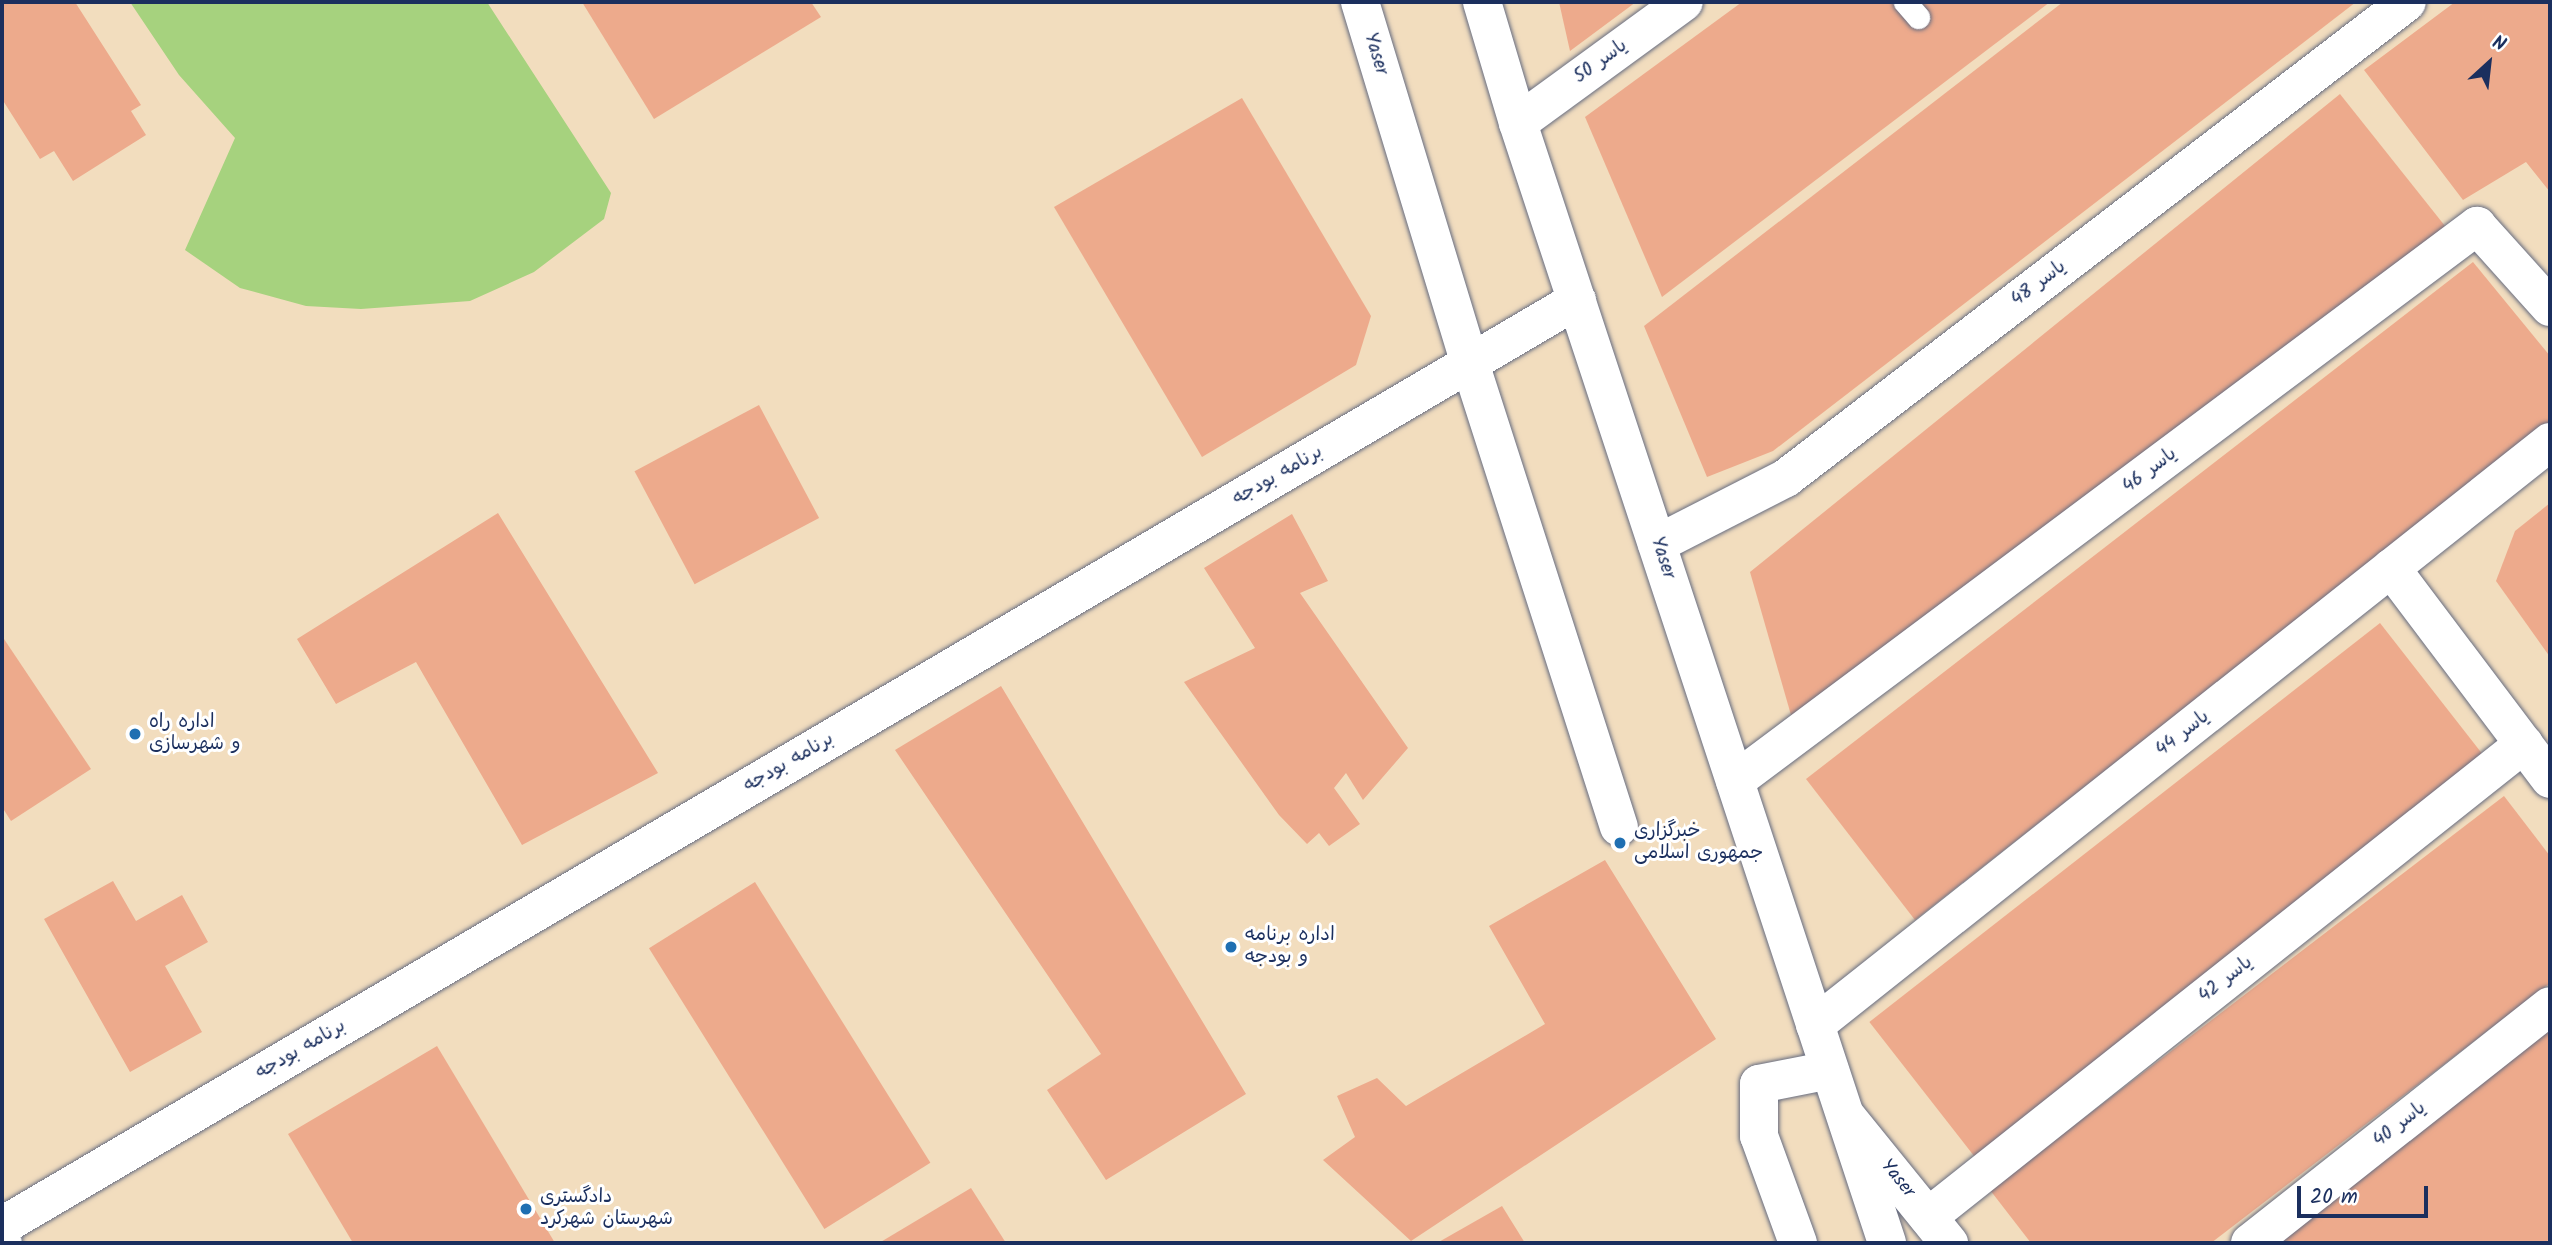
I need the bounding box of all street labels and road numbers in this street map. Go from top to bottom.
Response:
street label: Yaser [1358,30,1392,78]
street label: یاسر 50 [1570,35,1632,89]
street label: یاسر 48 [2007,256,2071,312]
street label: برنامه بودجه [1229,441,1327,511]
street label: یاسر 46 [2118,443,2182,499]
street label: Yaser [1645,534,1679,582]
street label: یاسر 44 [2152,706,2214,762]
street label: برنامه بودجه [740,728,838,798]
street label: یاسر 42 [2194,952,2258,1008]
street label: برنامه بودجه [252,1015,350,1085]
street label: یاسر 40 [2369,1097,2431,1153]
street label: Yaser [1875,1155,1919,1203]

